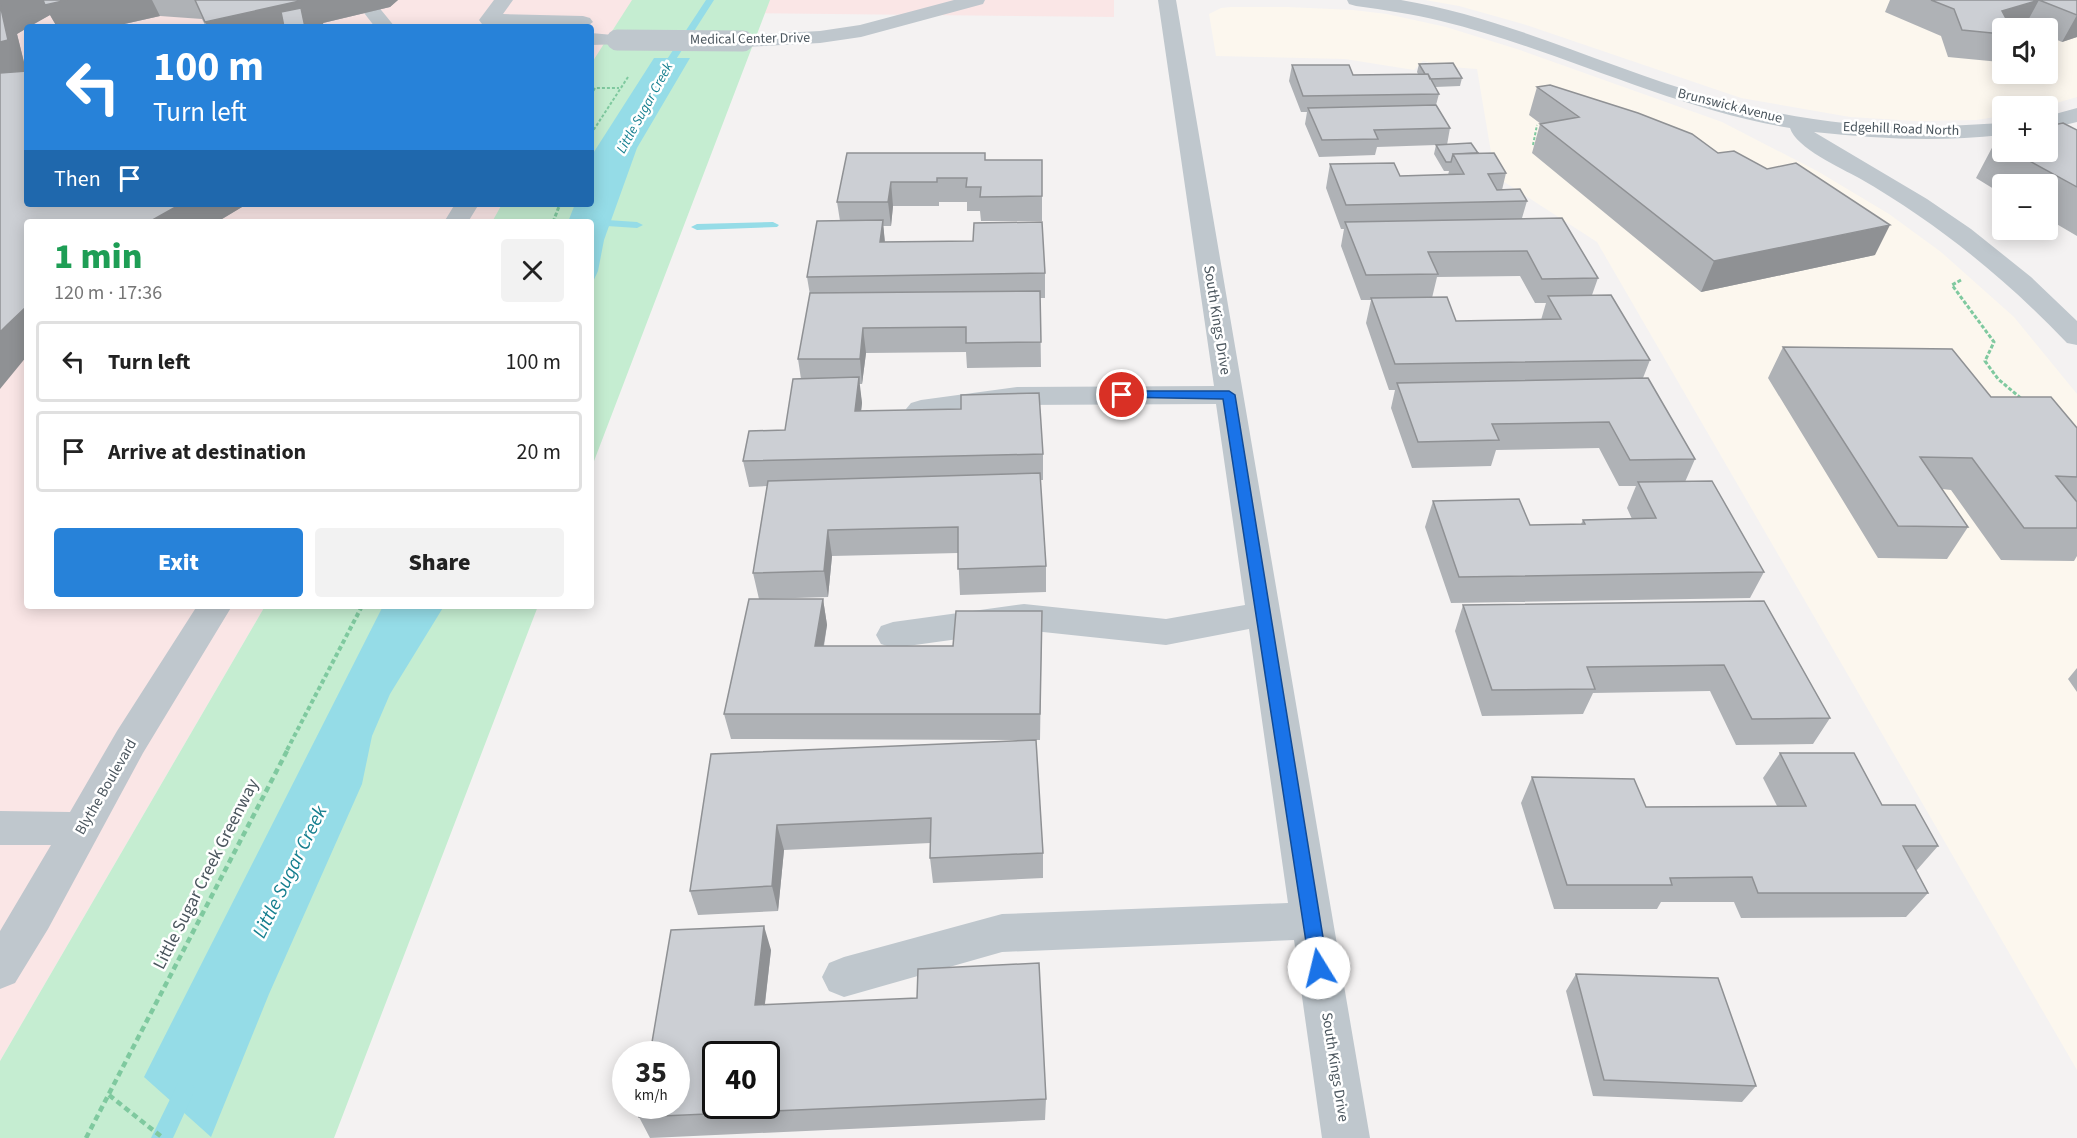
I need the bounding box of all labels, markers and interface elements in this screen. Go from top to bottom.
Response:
map controls [1992,18,2058,240]
button: sound [1992,18,2058,84]
street label: Medical Center Drive [690,28,810,50]
text: 100 m [153,37,264,97]
icon: left [54,48,132,126]
water label: Little Sugar Creek [612,59,678,157]
street label: Brunswick Avenue [1676,83,1784,129]
text: Turn left [153,93,247,132]
button: + [1992,96,2058,162]
street label: Edgehill Road North [1842,117,1960,141]
icon: arrive [113,162,146,195]
text: Then [54,163,101,195]
button: − [1992,174,2058,240]
text: 1 min [54,231,142,282]
button: close [501,239,564,302]
street label: South Kings Drive [1198,264,1236,376]
text: 120 m · 17:36 [54,279,162,307]
icon: left [57,345,90,378]
text: Turn left [108,346,190,378]
text: 100 m [506,346,561,378]
pin [1096,369,1147,420]
icon: arrive [1105,378,1138,411]
icon: arrive [57,435,90,468]
text: Arrive at destination [108,436,306,468]
text: 20 m [516,436,561,468]
button: Exit [54,528,303,597]
button: Share [315,528,564,597]
street label: Blythe Boulevard [70,735,142,839]
street label: Little Sugar Creek Greenway [147,774,265,974]
water label: Little Sugar Creek [246,800,334,943]
position arrow [1287,936,1351,1000]
street label: South Kings Drive [1316,1011,1354,1123]
speed limit sign: 40 [702,1041,780,1119]
text: 35 [635,1051,667,1094]
text: km/h [634,1085,668,1106]

